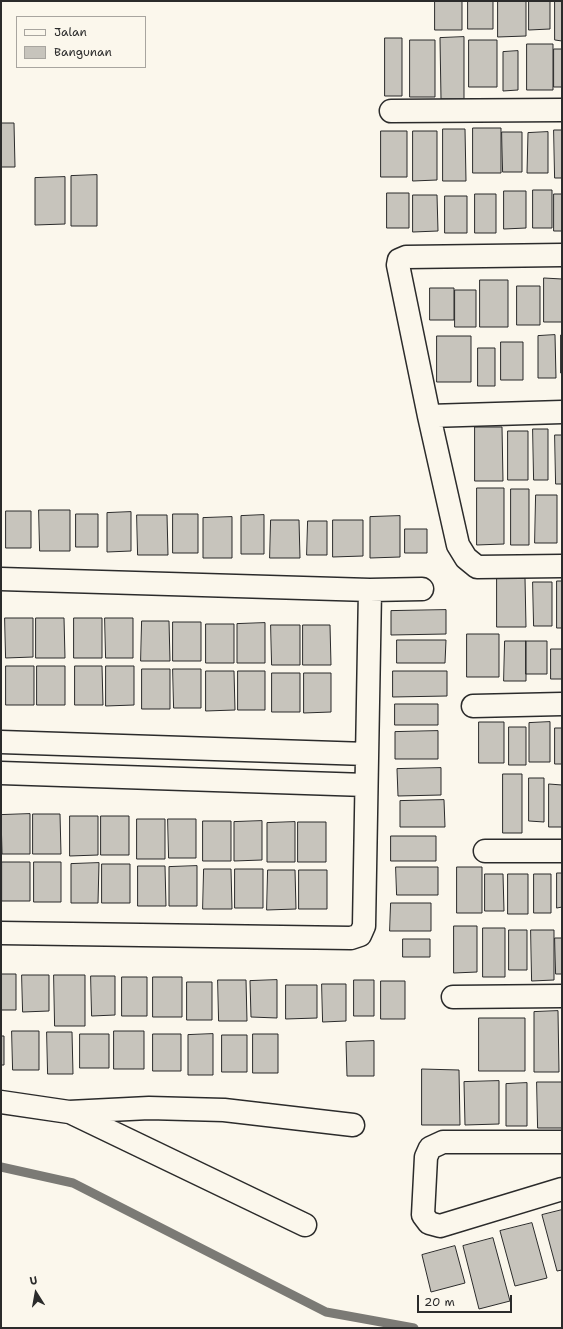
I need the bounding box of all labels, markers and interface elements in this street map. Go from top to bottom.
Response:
legend [16,16,146,68]
text: Jalan [54,24,87,40]
text: Bangunan [54,44,112,60]
north arrow [16,1273,56,1313]
text: U [28,1273,39,1289]
scale bar [419,1287,514,1313]
text: 20 m [424,1294,455,1310]

